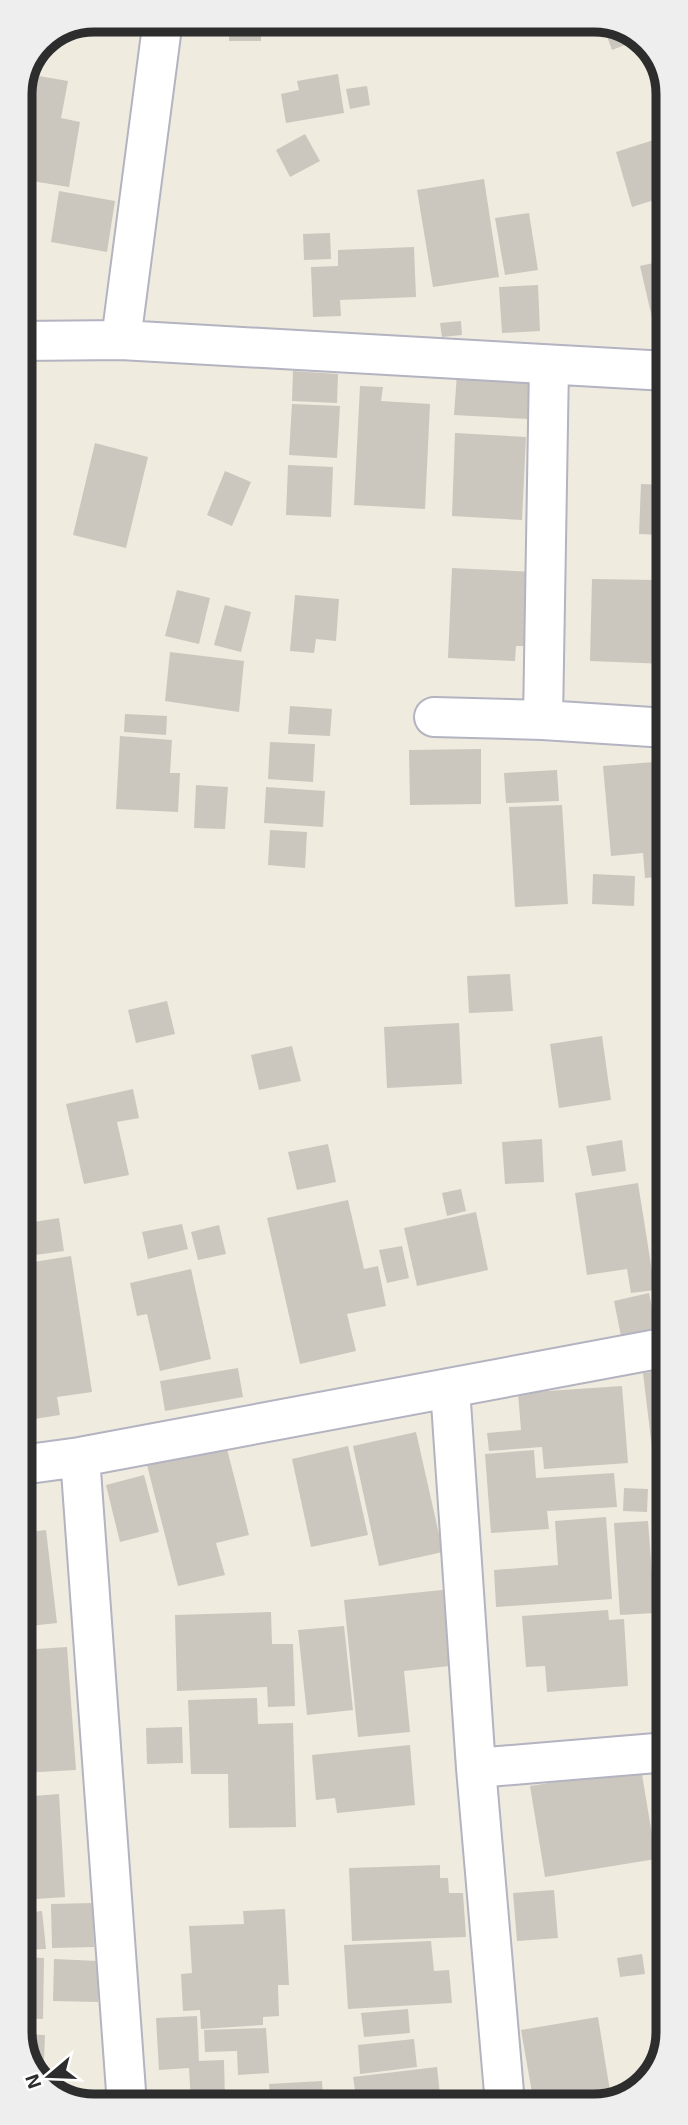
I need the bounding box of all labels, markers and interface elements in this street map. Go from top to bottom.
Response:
north arrow [14,2041,84,2111]
text: N [19,2071,46,2092]

